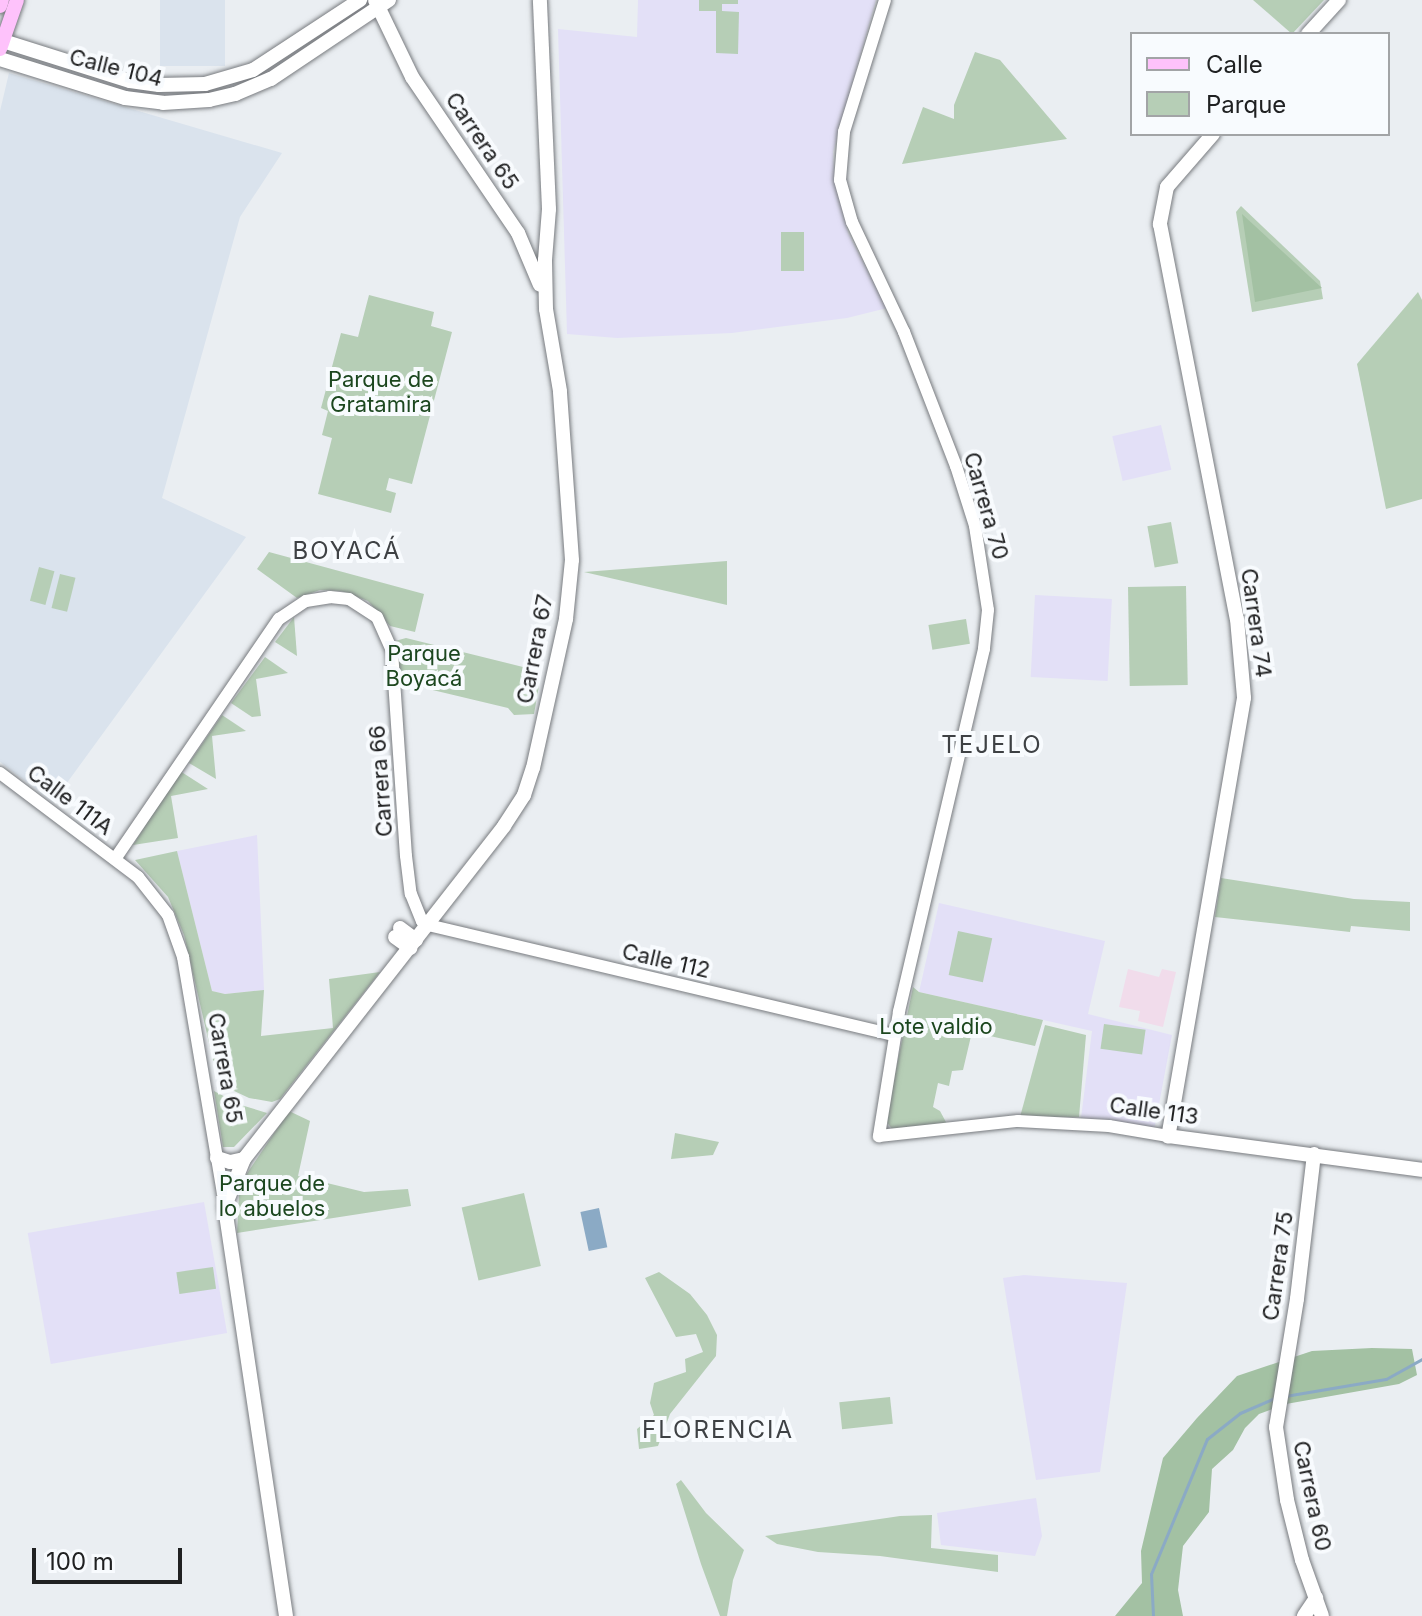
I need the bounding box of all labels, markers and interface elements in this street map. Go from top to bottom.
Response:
legend [1130,32,1390,136]
street label: Calle 104 [67,44,165,92]
text: Calle [1206,50,1263,79]
street label: Carrera 65 [440,87,524,195]
text: Parque [1206,90,1286,119]
park label: Parque de Gratamira [328,366,434,418]
street label: Carrera 70 [958,449,1014,563]
district label: BOYACÁ [292,537,402,565]
street label: Carrera 74 [1235,567,1277,679]
street label: Carrera 67 [511,592,559,706]
park label: Parque Boyacá [386,640,462,692]
street label: Carrera 66 [364,724,398,838]
district label: TEJELO [941,731,1043,759]
street label: Calle 111A [22,759,118,841]
street label: Calle 112 [619,938,713,984]
street label: Carrera 65 [202,1011,248,1125]
park label: Lote valdio [879,1014,993,1040]
street label: Calle 113 [1108,1092,1200,1130]
park label: Parque de lo abuelos [219,1170,325,1222]
street label: Carrera 75 [1257,1210,1299,1322]
district label: FLORENCIA [642,1416,794,1444]
street label: Carrera 60 [1287,1438,1337,1554]
scale bar [36,1532,186,1582]
text: 100 m [46,1547,114,1576]

